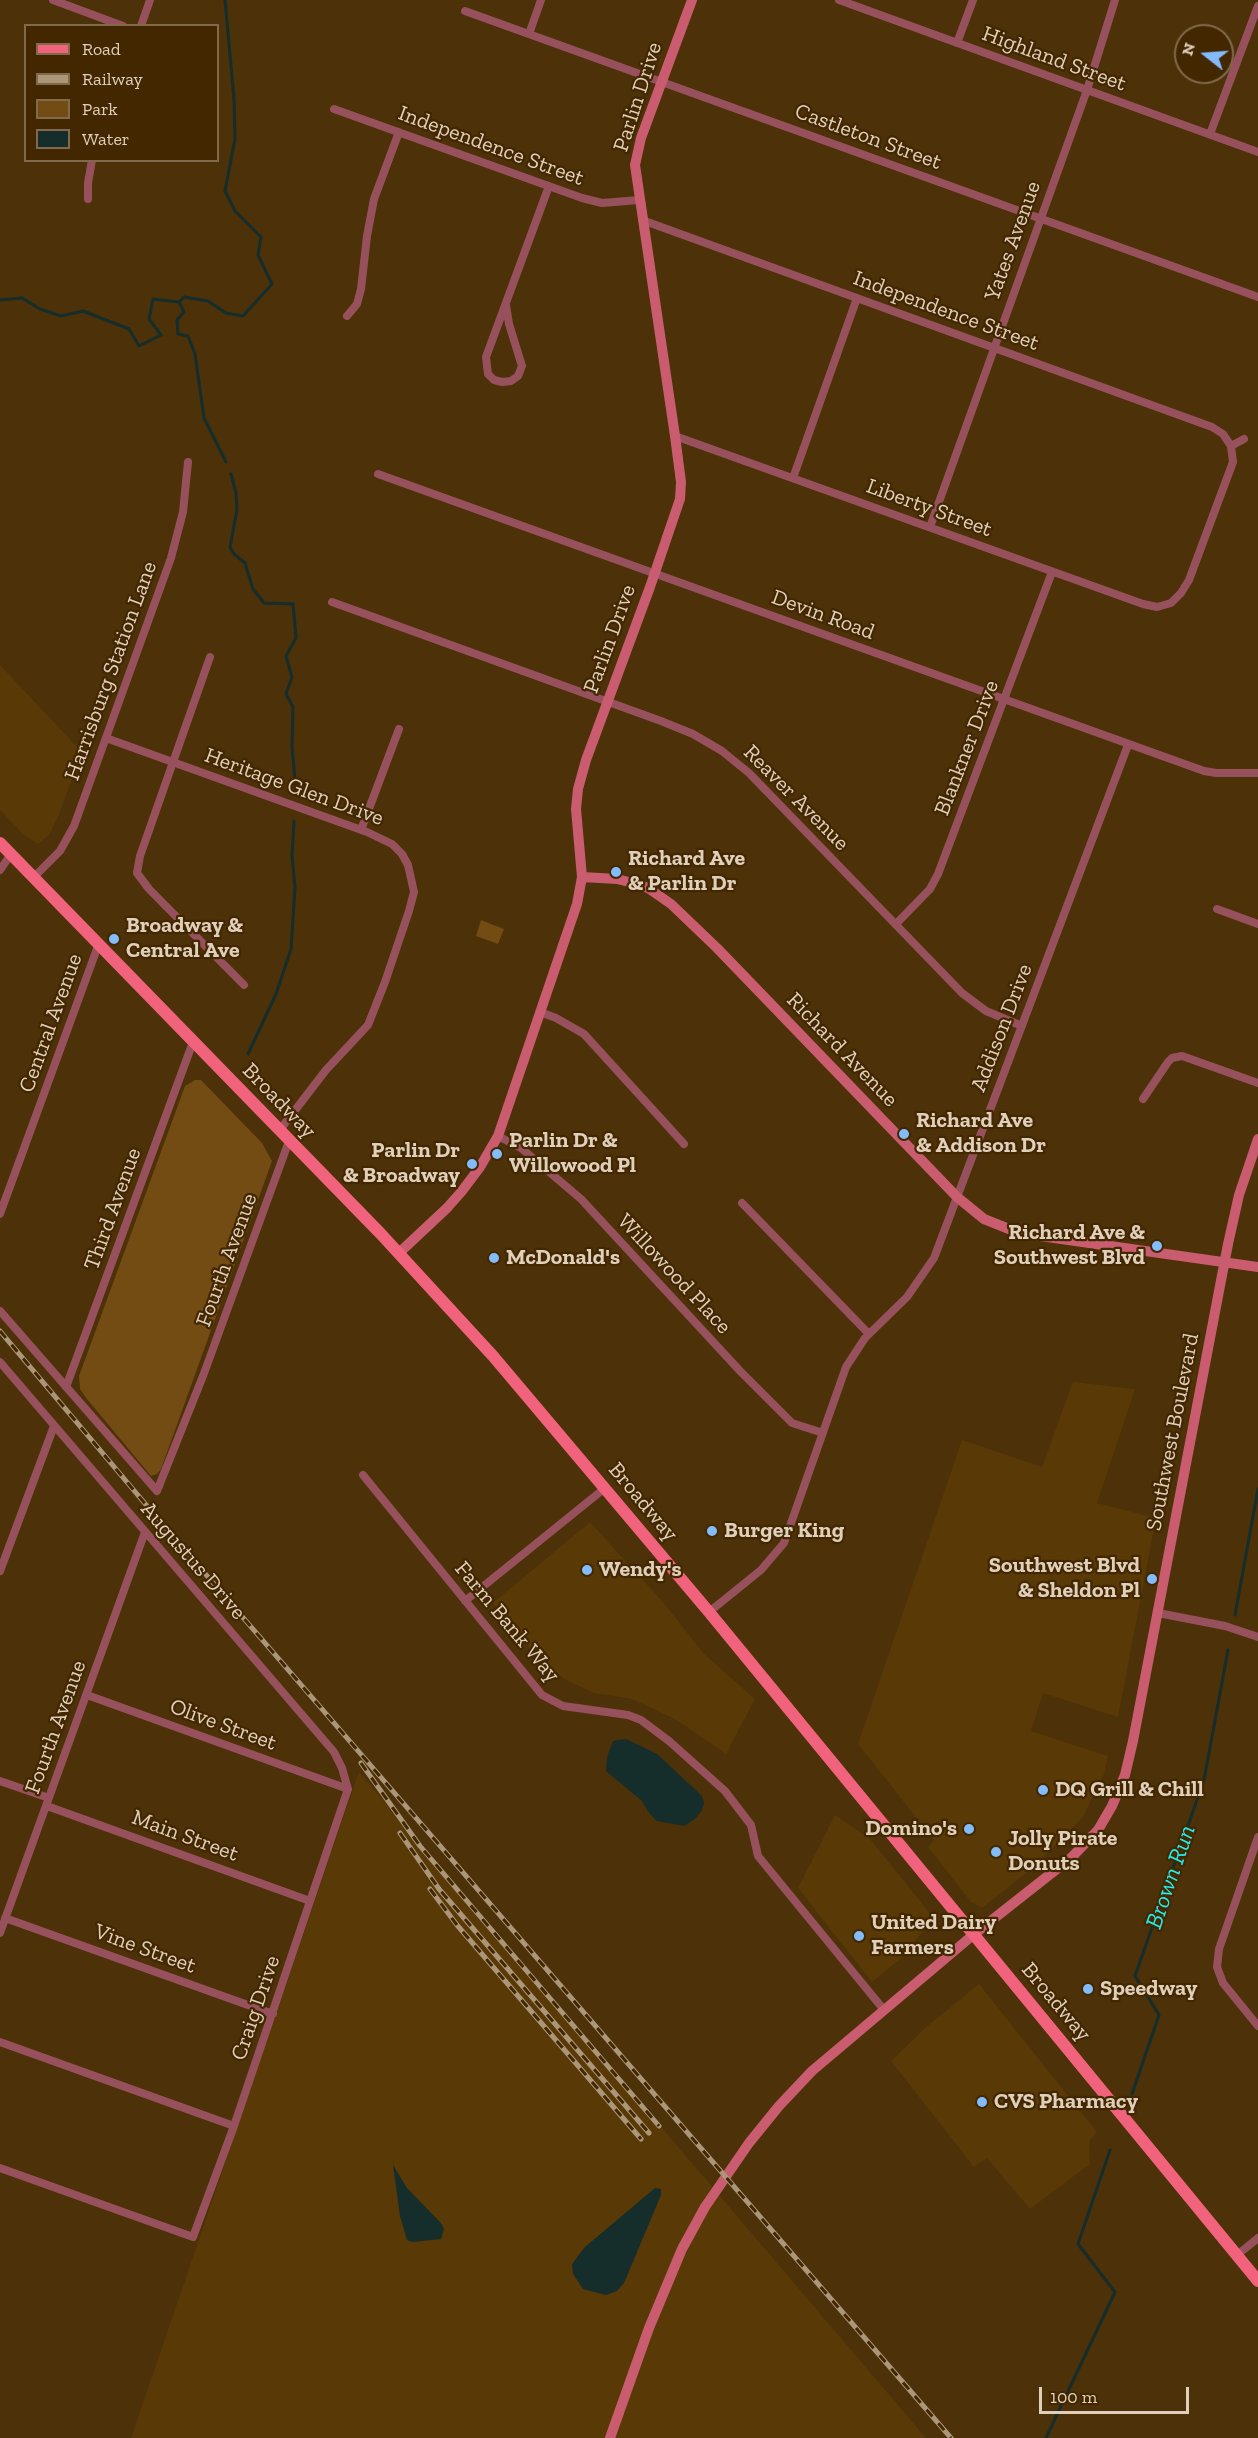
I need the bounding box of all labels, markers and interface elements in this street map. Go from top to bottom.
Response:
street label: Highland Street [978,21,1130,97]
legend [24,24,219,162]
north arrow [1174,24,1234,84]
text: Road [82,38,121,60]
street label: Parlin Drive [608,39,668,155]
text: N [1177,41,1199,58]
text: Railway [82,68,143,90]
text: Park [82,98,118,120]
street label: Castleton Street [791,98,945,176]
street label: Independence Street [395,100,587,192]
text: Water [82,128,129,150]
street label: Yates Avenue [979,178,1047,304]
street label: Independence Street [850,265,1042,357]
street label: Liberty Street [863,473,995,543]
street label: Harrisburg Station Lane [59,558,163,784]
street label: Parlin Drive [578,581,642,697]
street label: Devin Road [768,584,878,646]
street label: Blankner Drive [929,677,1005,819]
street label: Reaver Avenue [738,740,854,856]
street label: Heritage Glen Drive [201,742,387,832]
place label: Richard Ave & Parlin Dr [628,846,745,897]
marker: Richard Ave & Parlin Dr [609,865,623,879]
place label: Broadway & Central Ave [126,913,243,964]
marker: Broadway & Central Ave [107,932,121,946]
street label: Central Avenue [14,950,88,1096]
street label: Addison Drive [966,960,1038,1096]
street label: Richard Avenue [781,987,903,1113]
street label: Broadway [237,1058,321,1144]
place label: Richard Ave & Addison Dr [916,1108,1046,1160]
marker: Richard Ave & Addison Dr [897,1127,911,1141]
place label: Parlin Dr & Willowood Pl [509,1128,636,1180]
place label: Parlin Dr & Broadway [343,1138,460,1190]
street label: Third Avenue [79,1144,147,1274]
marker: Parlin Dr & Willowood Pl [490,1147,504,1161]
marker: Parlin Dr & Broadway [465,1157,479,1171]
street label: Fourth Avenue [191,1190,263,1330]
street label: Willowood Place [612,1208,736,1340]
place label: Richard Ave & Southwest Blvd [994,1220,1145,1272]
marker: Richard Ave & Southwest Blvd [1150,1239,1164,1253]
place label: McDonald's [506,1245,620,1271]
marker: McDonald's [487,1251,501,1265]
street label: Southwest Boulevard [1141,1331,1205,1533]
street label: Broadway [602,1457,684,1547]
street label: Augustus Drive [135,1497,251,1625]
place label: Burger King [724,1518,844,1544]
marker: Burger King [705,1524,719,1538]
place label: Southwest Blvd & Sheldon Pl [989,1553,1140,1604]
street label: Farm Bank Way [449,1556,565,1688]
place label: Wendy's [599,1557,682,1583]
marker: Wendy's [580,1563,594,1577]
marker: Southwest Blvd & Sheldon Pl [1145,1572,1159,1586]
street label: Fourth Avenue [20,1657,92,1797]
street label: Olive Street [166,1694,280,1756]
place label: DQ Grill & Chill [1055,1777,1204,1803]
marker: DQ Grill & Chill [1036,1783,1050,1797]
street label: Main Street [128,1805,242,1867]
place label: Domino's [865,1816,957,1842]
water label: Brown Run [1140,1821,1202,1933]
marker: Domino's [962,1822,976,1836]
place label: Jolly Pirate Donuts [1008,1826,1117,1878]
marker: Jolly Pirate Donuts [989,1845,1003,1859]
place label: United Dairy Farmers [871,1910,996,1962]
street label: Vine Street [91,1918,199,1980]
marker: United Dairy Farmers [852,1929,866,1943]
street label: Craig Drive [226,1952,286,2064]
street label: Broadway [1015,1957,1097,2047]
place label: Speedway [1100,1976,1197,2002]
marker: Speedway [1081,1982,1095,1996]
place label: CVS Pharmacy [994,2089,1138,2115]
marker: CVS Pharmacy [975,2095,989,2109]
scale bar [1042,2375,1192,2413]
text: 100 m [1050,2386,1097,2408]

